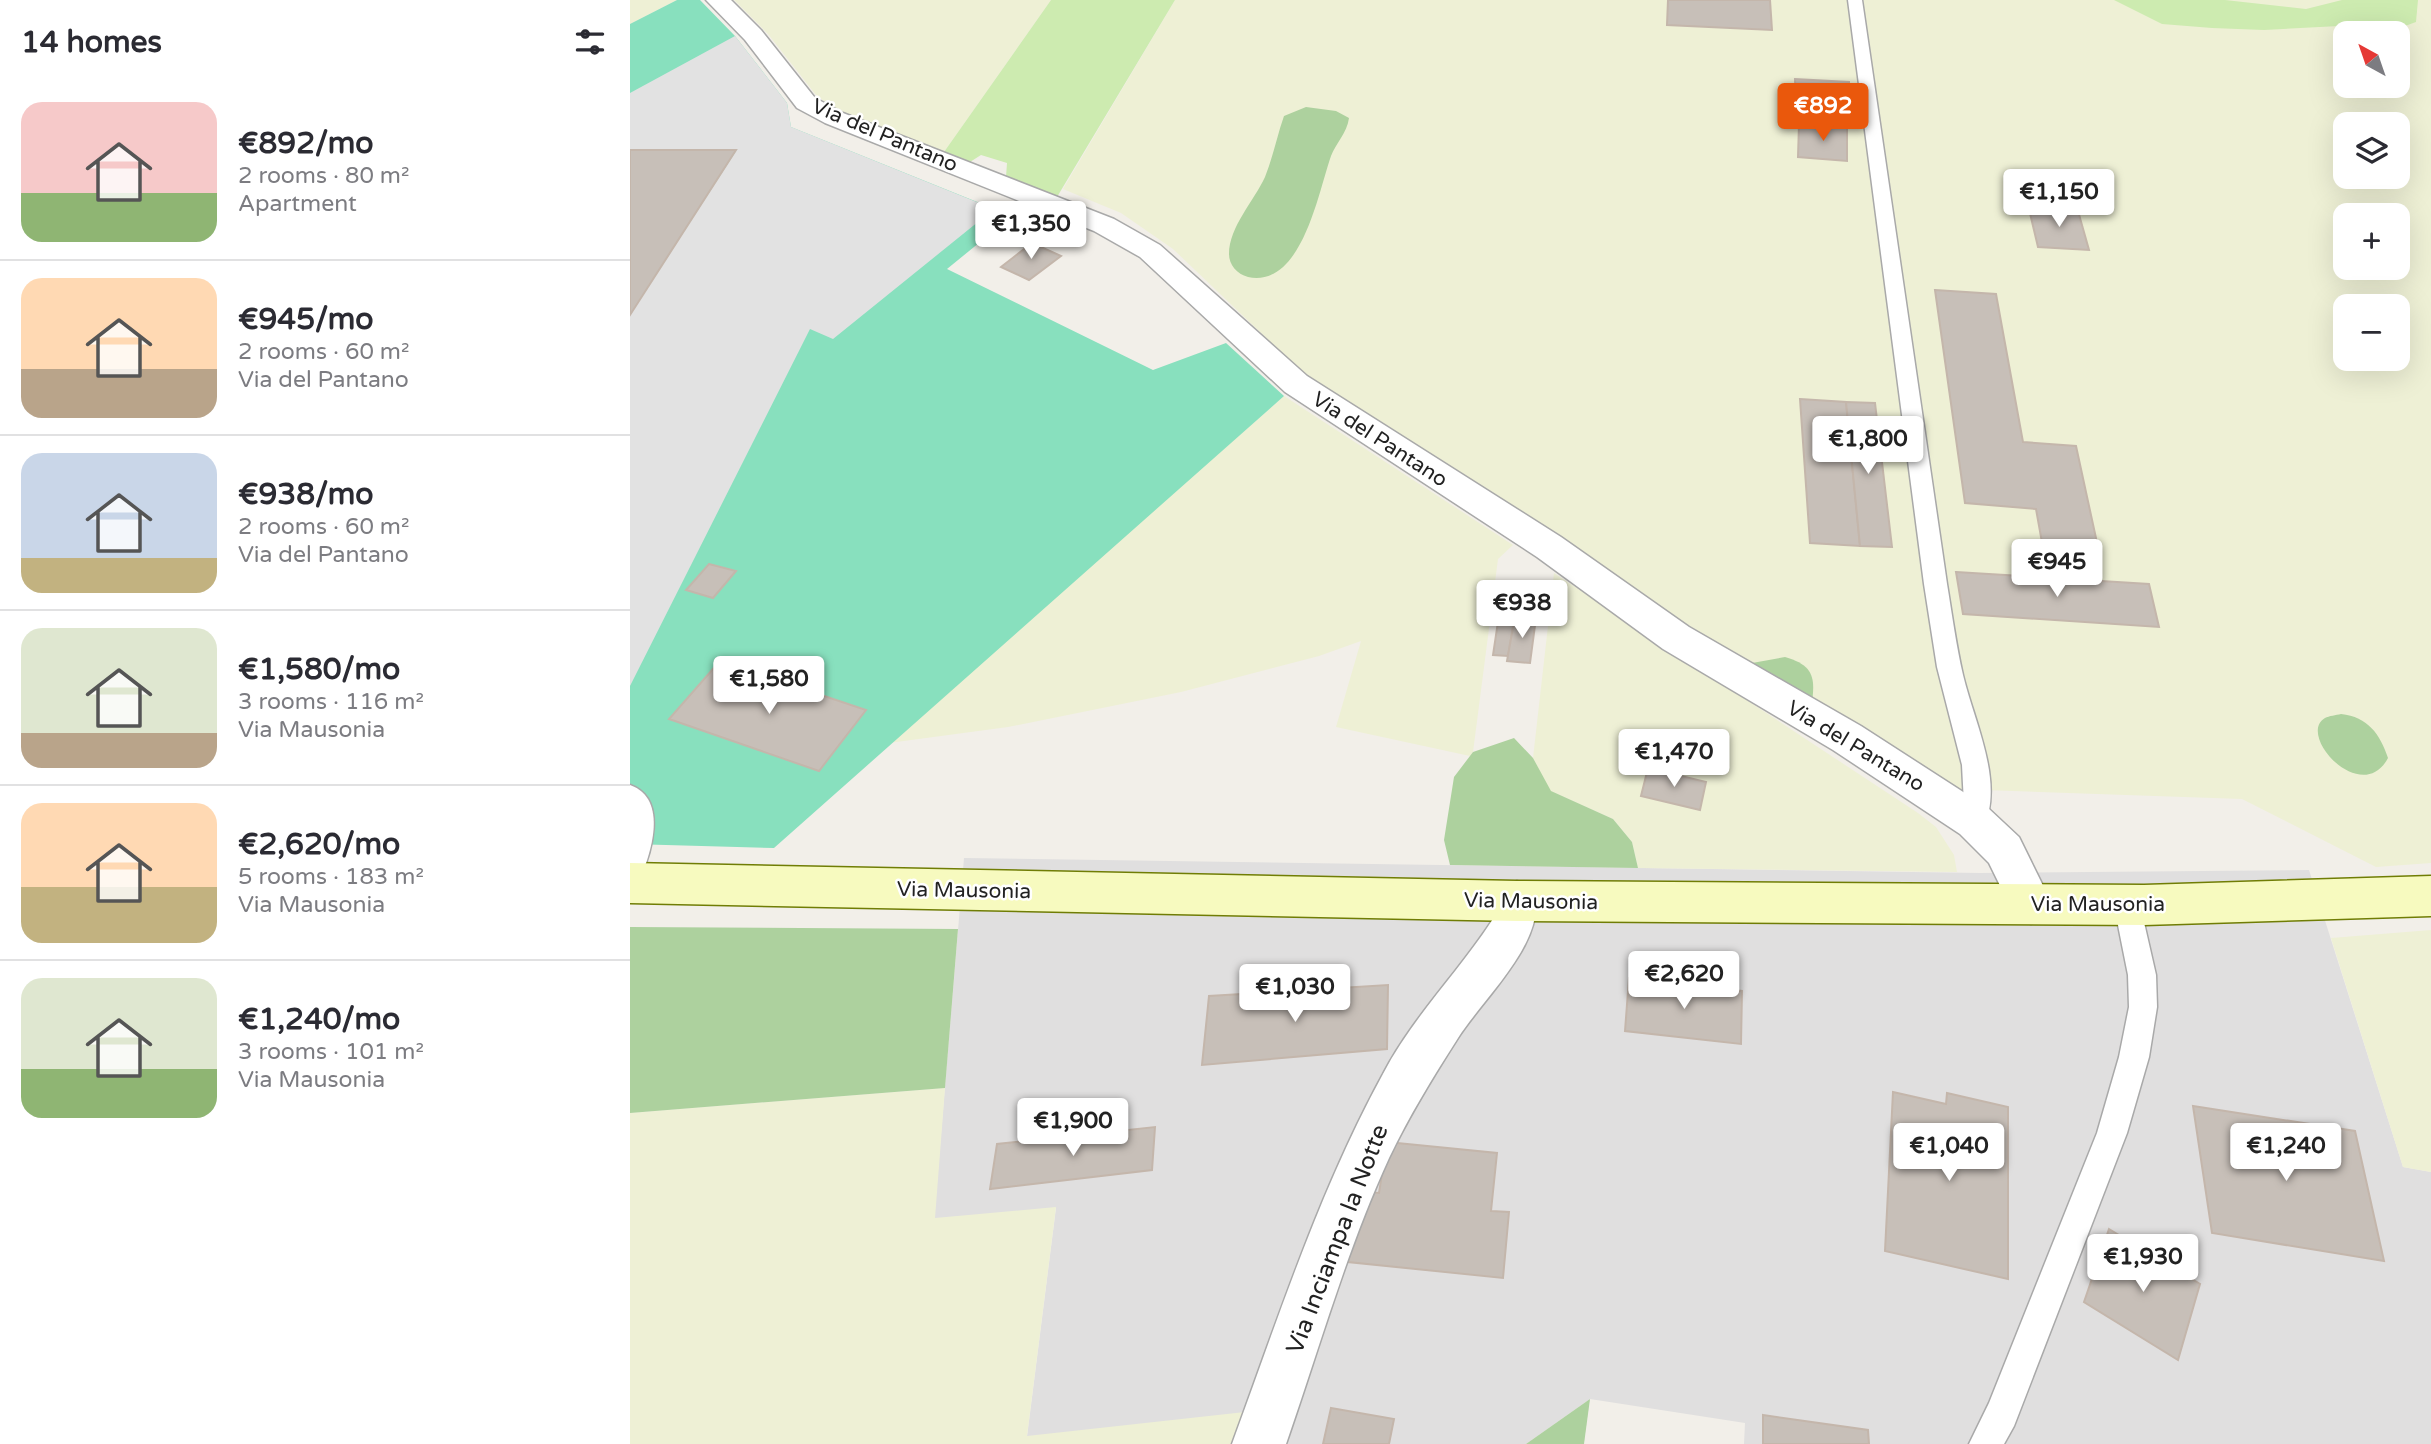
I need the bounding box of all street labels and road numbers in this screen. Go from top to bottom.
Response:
street label: Via del Pantano [808,93,961,177]
street label: Via del Pantano [1308,386,1452,492]
street label: Via del Pantano [1782,696,1929,797]
street label: Via Mausonia [897,877,1031,904]
street label: Via Mausonia [1464,888,1598,915]
street label: Via Mausonia [2031,892,2165,917]
street label: Via Inciampa la Notte [1280,1120,1395,1358]

